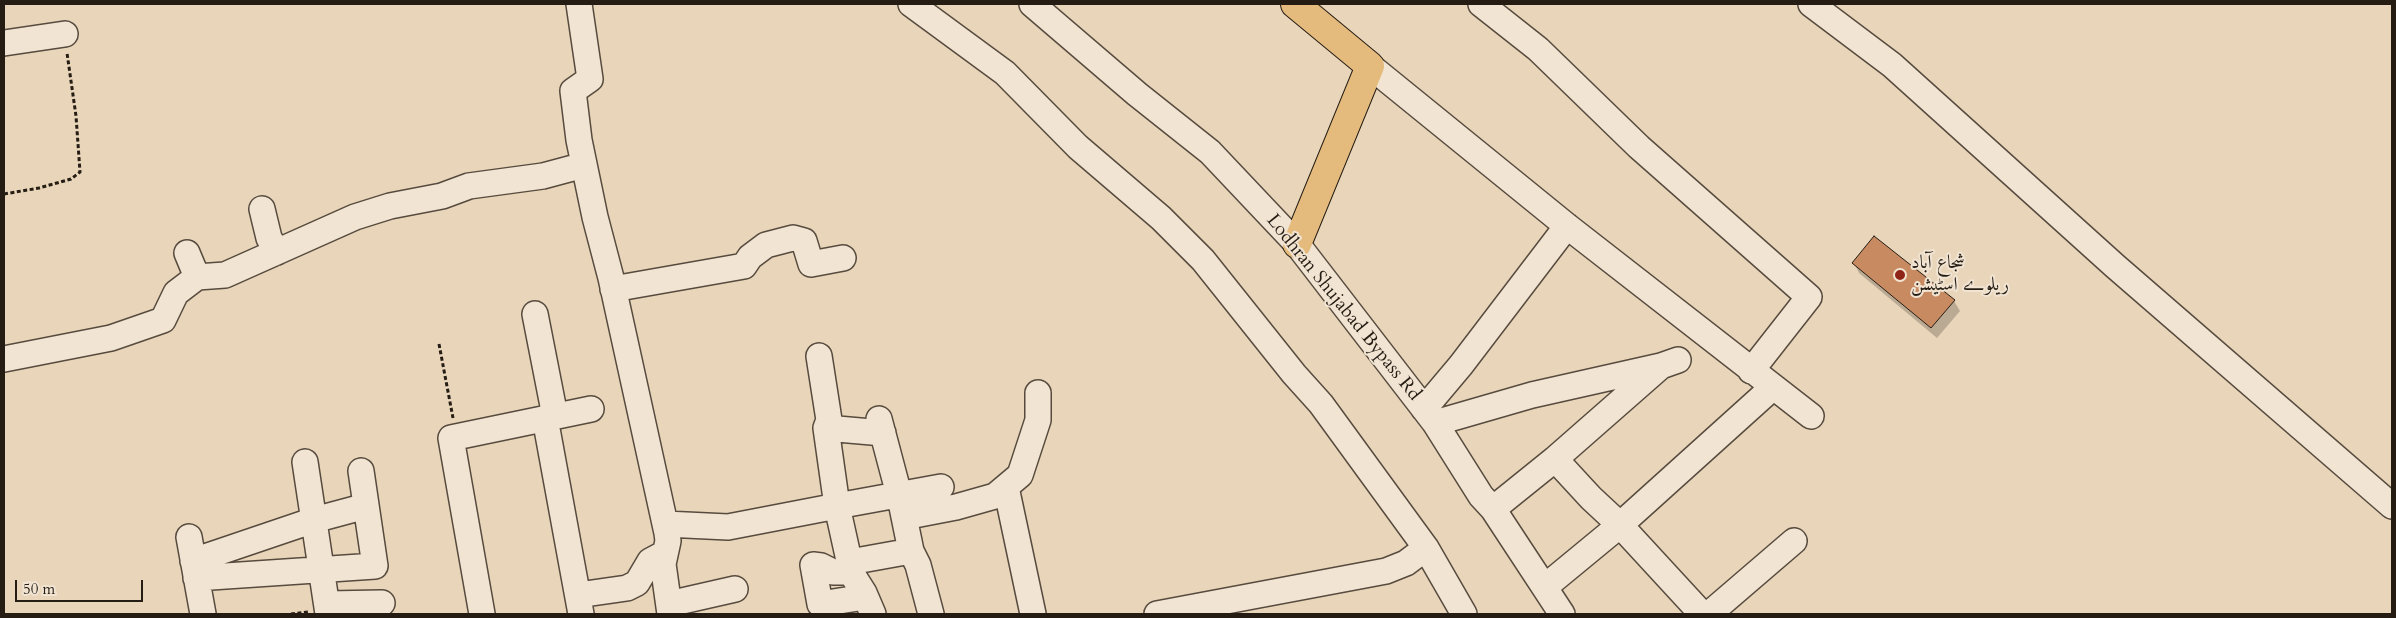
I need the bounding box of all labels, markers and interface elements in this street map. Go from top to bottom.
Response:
street label: Lodhran Shujabad Bypass Rd [1261,210,1425,406]
place label: شجاع آباد ریلوے اسٹیشن [1911,253,2009,297]
marker: شجاع آباد ریلوے اسٹیشن [1893,268,1907,282]
scale bar [18,570,145,602]
text: 50 m [23,579,55,599]

